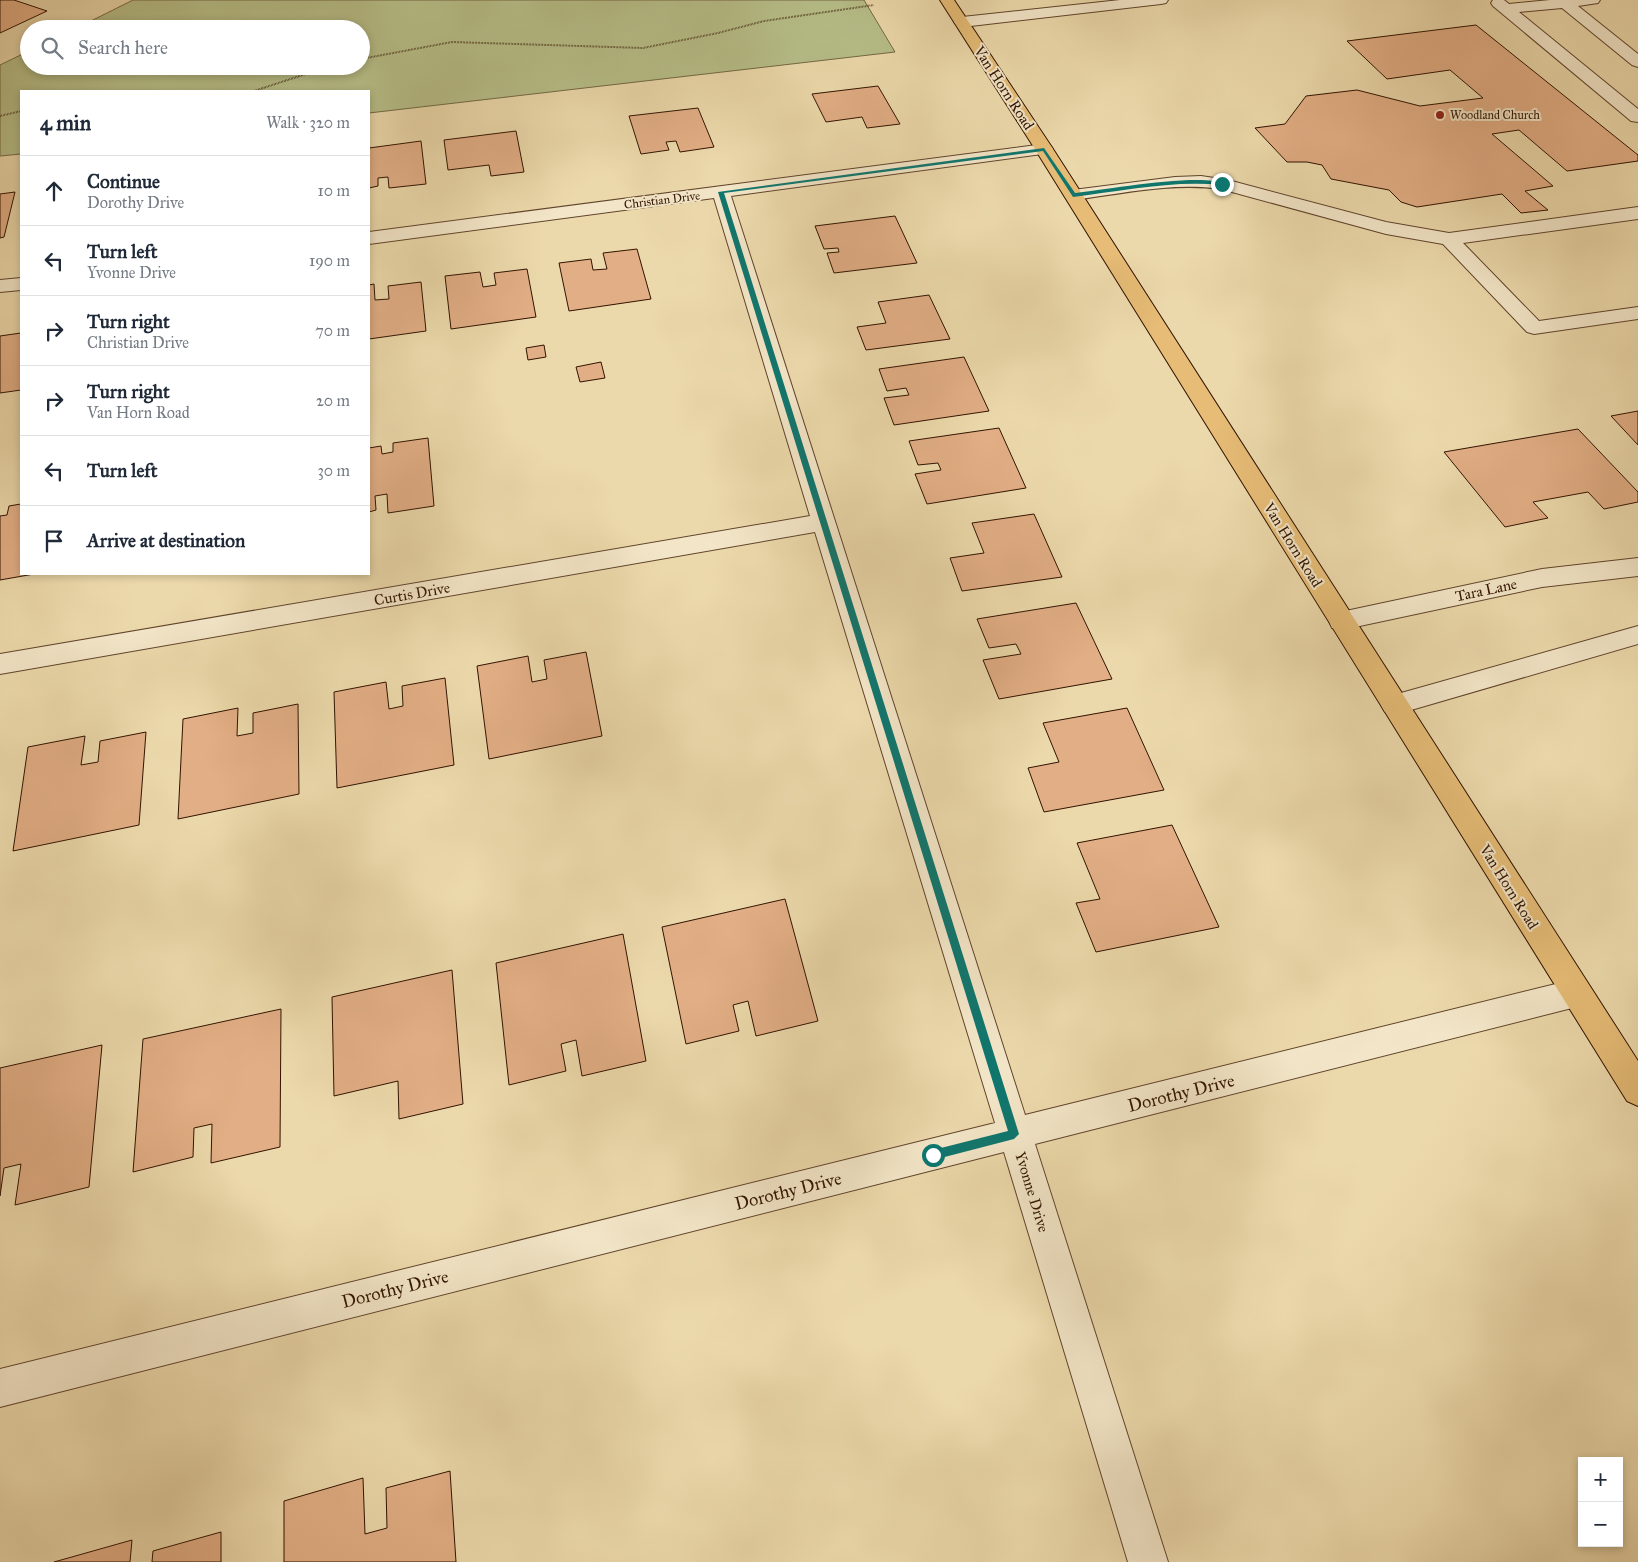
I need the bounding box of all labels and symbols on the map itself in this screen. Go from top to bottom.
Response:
street label: Van Horn Road [970,42,1038,134]
place label: Woodland Church [1450,108,1540,122]
marker: Woodland Church [1434,109,1446,121]
route end [1211,173,1234,196]
street label: Christian Drive [623,188,701,212]
street label: Van Horn Road [1259,499,1326,591]
street label: Tara Lane [1453,575,1519,605]
street label: Curtis Drive [373,578,451,610]
street label: Van Horn Road [1475,841,1542,933]
street label: Dorothy Drive [1125,1069,1237,1117]
route start [922,1144,945,1167]
street label: Yvonne Drive [1011,1150,1053,1234]
street label: Dorothy Drive [732,1167,844,1215]
street label: Dorothy Drive [339,1265,451,1313]

